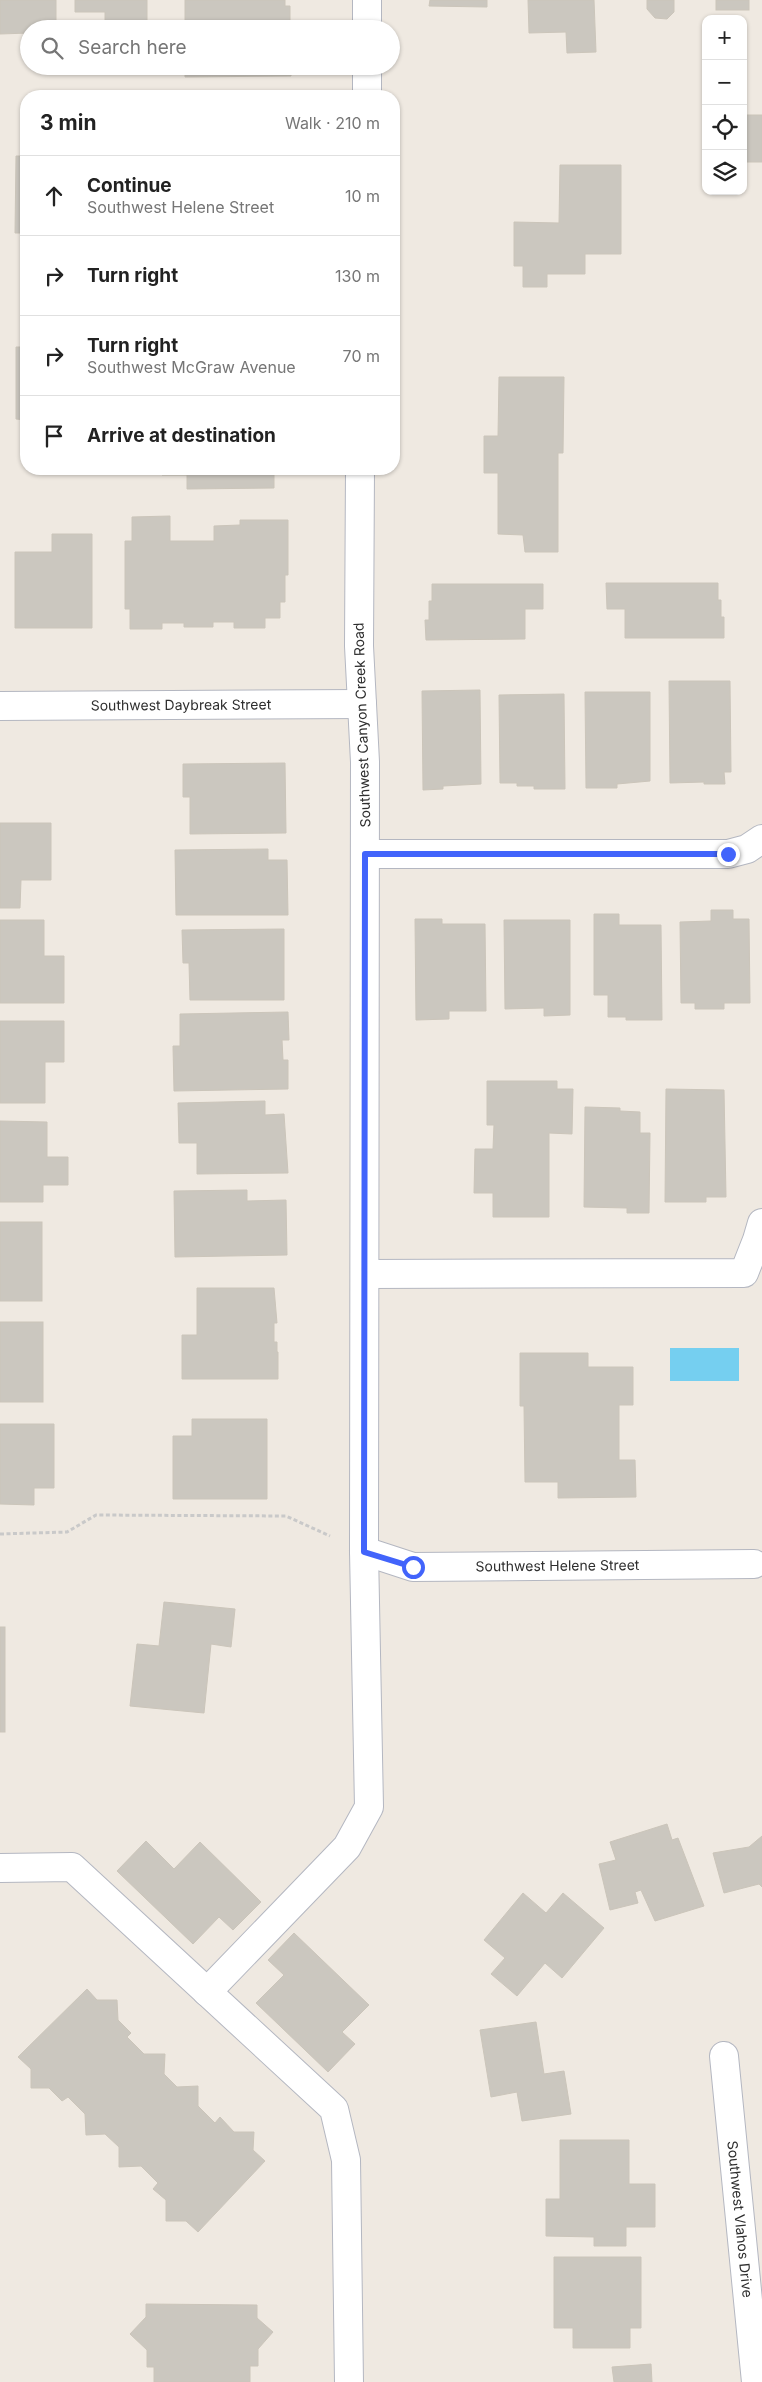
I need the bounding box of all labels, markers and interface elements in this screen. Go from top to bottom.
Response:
map controls [702,15,747,195]
button: + [702,15,747,60]
search box [20,20,400,75]
icon: search [38,34,66,62]
text: Search here [78,36,187,59]
button: − [702,60,747,105]
button: locate [702,105,747,150]
text: 3 min [40,110,96,135]
text: Walk · 210 m [285,113,380,133]
button: layers [702,150,747,195]
text: Continue [87,174,172,197]
icon: ahead [40,182,68,210]
text: 10 m [345,186,380,206]
text: Southwest Helene Street [87,197,274,217]
icon: right [40,262,68,290]
text: Turn right [87,264,178,287]
text: 130 m [335,266,380,286]
text: Turn right [87,334,178,357]
icon: right [40,342,68,370]
text: 70 m [343,346,380,366]
text: Southwest McGraw Avenue [87,357,296,377]
icon: arrive [40,422,68,450]
text: Arrive at destination [87,424,276,447]
street label: Southwest Canyon Creek Road [349,622,374,828]
street label: Southwest Daybreak Street [91,695,272,713]
route end [717,843,740,866]
route start [402,1556,425,1579]
street label: Southwest Helene Street [475,1556,640,1574]
street label: Southwest Vlahos Drive [724,2140,757,2298]

